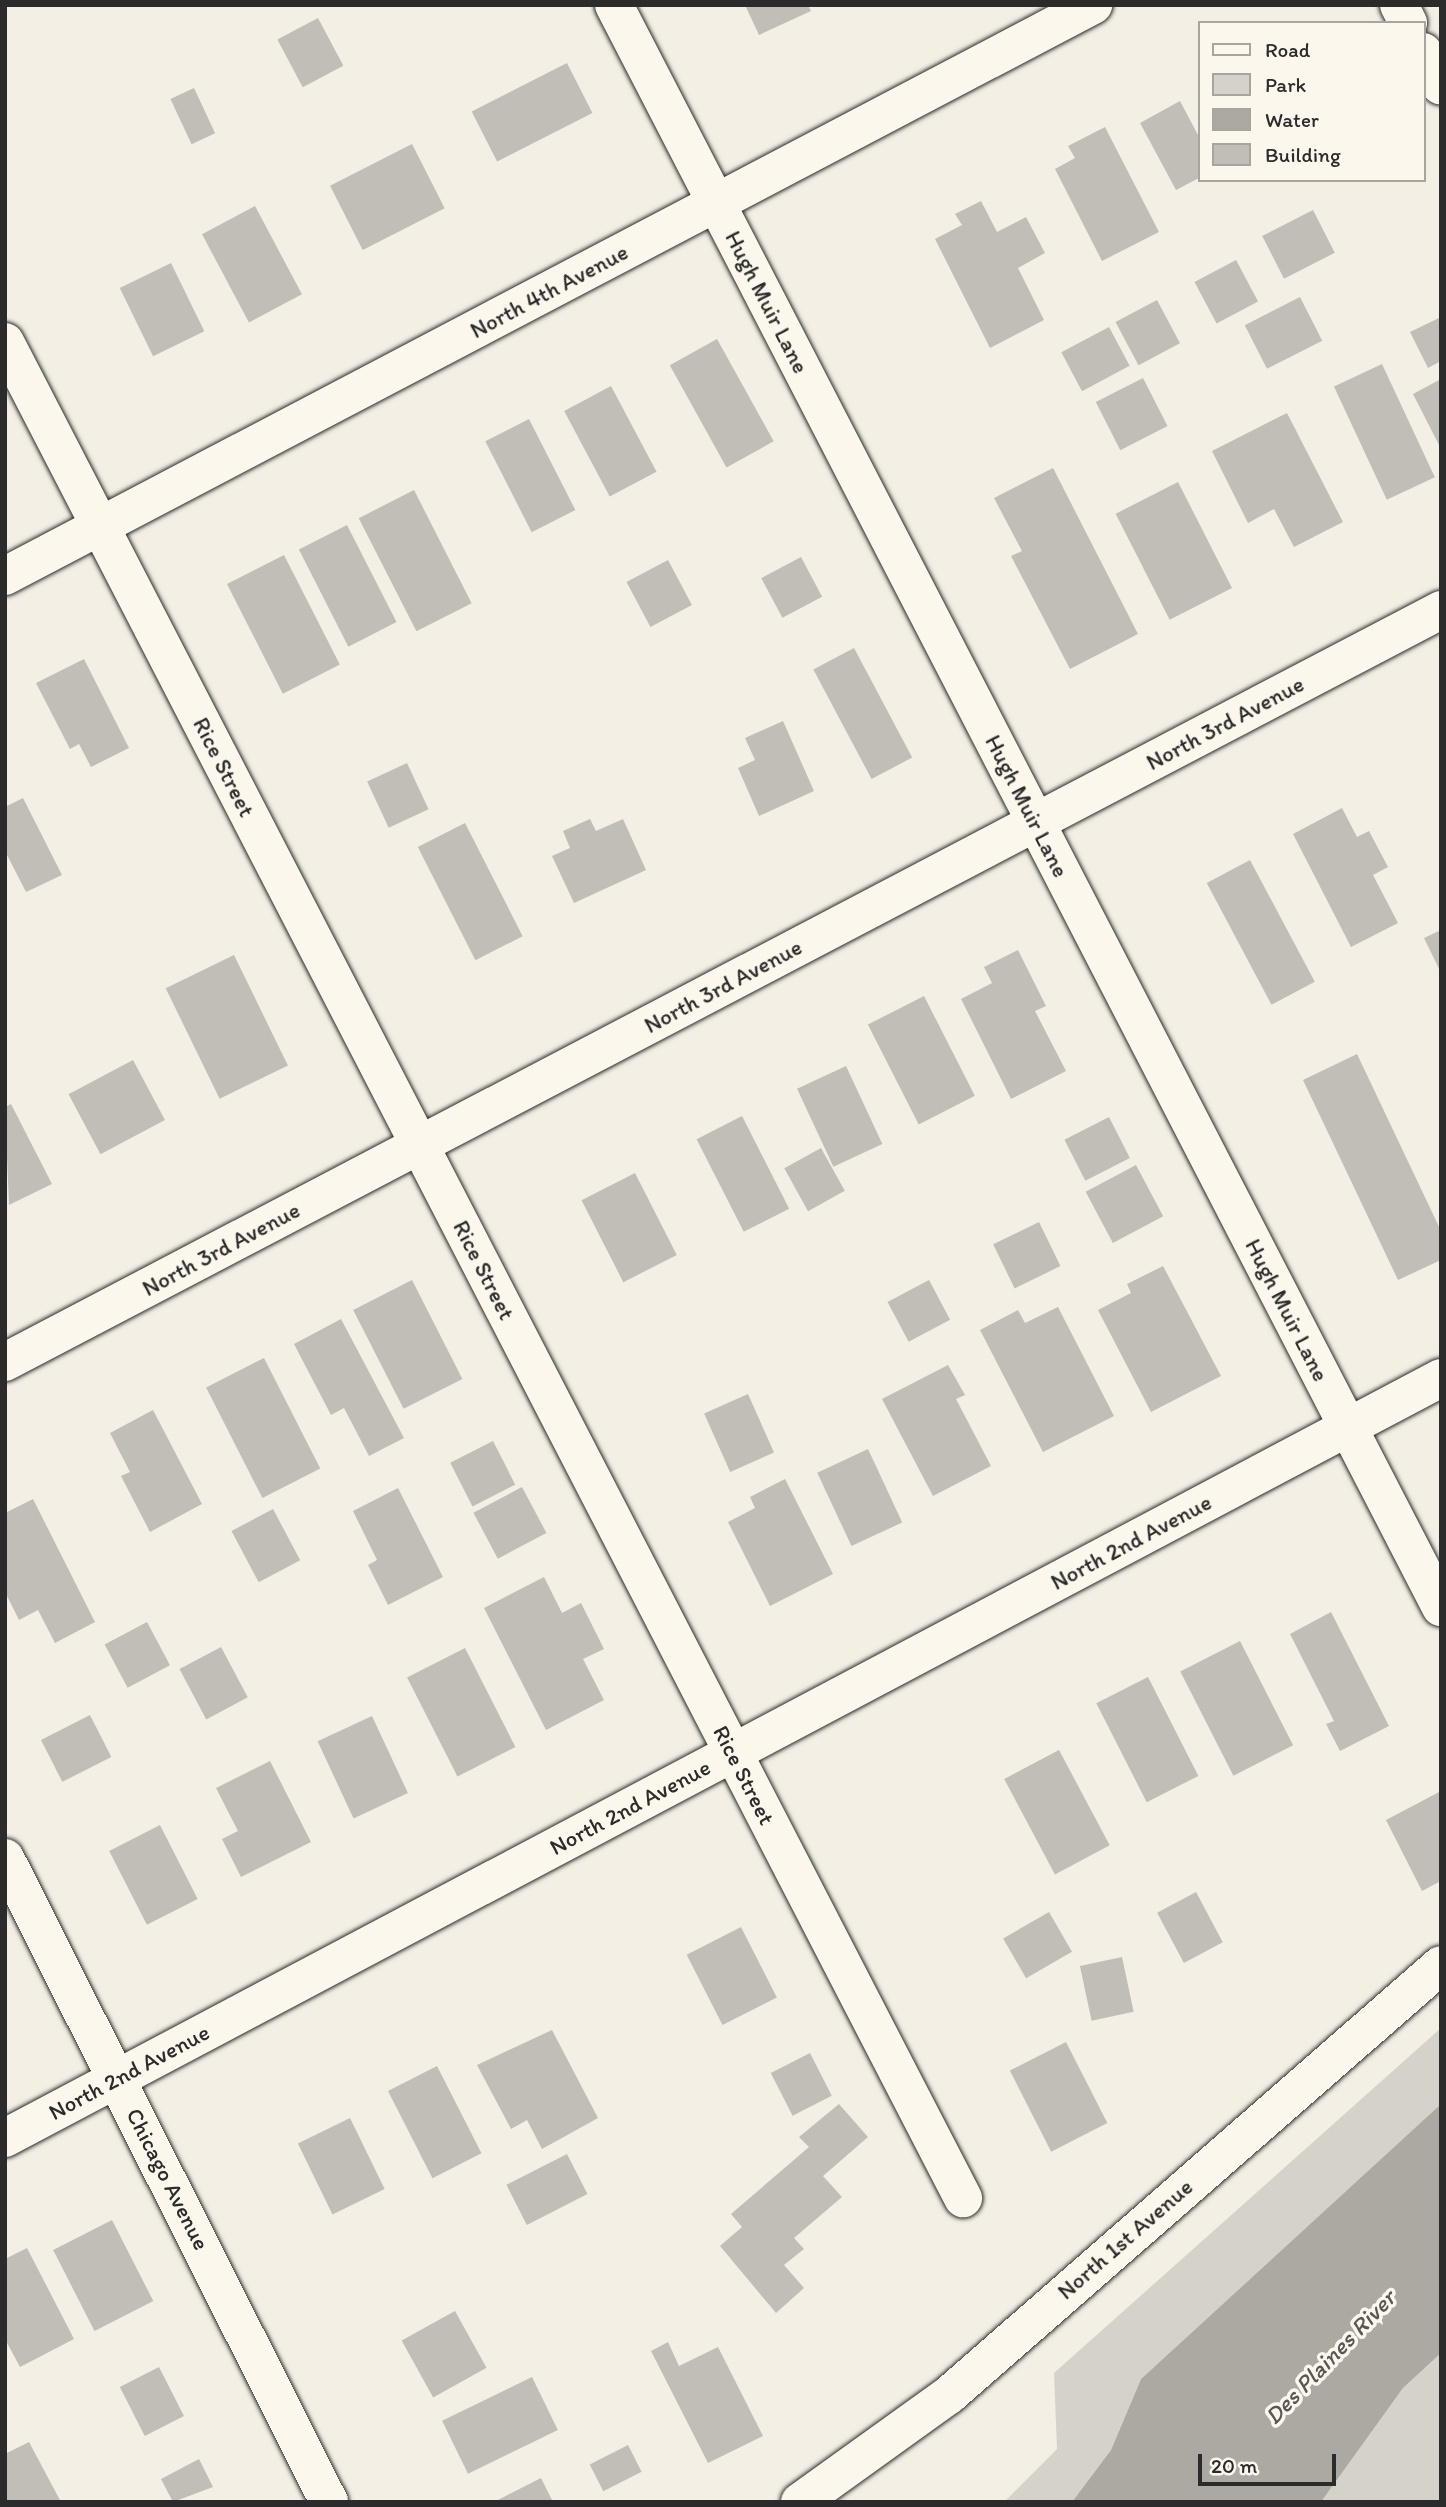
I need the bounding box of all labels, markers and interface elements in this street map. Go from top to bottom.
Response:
legend [1198,21,1425,182]
text: Road [1265,37,1310,62]
text: Park [1265,72,1306,97]
text: Water [1265,107,1319,132]
text: Building [1265,142,1341,167]
street label: Hugh Muir Lane [719,226,815,378]
street label: North 4th Avenue [466,238,632,344]
street label: North 3rd Avenue [1142,670,1308,776]
street label: Rice Street [187,713,261,821]
street label: Hugh Muir Lane [979,730,1075,882]
street label: North 3rd Avenue [640,933,806,1039]
street label: North 3rd Avenue [138,1196,304,1302]
street label: Rice Street [447,1216,521,1324]
street label: Hugh Muir Lane [1239,1234,1335,1386]
street label: North 2nd Avenue [1046,1488,1216,1596]
street label: Rice Street [707,1721,781,1829]
street label: North 2nd Avenue [545,1753,715,1861]
street label: North 2nd Avenue [44,2018,214,2126]
street label: Chicago Avenue [120,2103,216,2255]
street label: North 1st Avenue [1052,2173,1198,2305]
water label: Des Plaines River [1259,2284,1401,2430]
scale bar [1201,2440,1339,2484]
text: 20 m [1211,2453,1257,2478]

